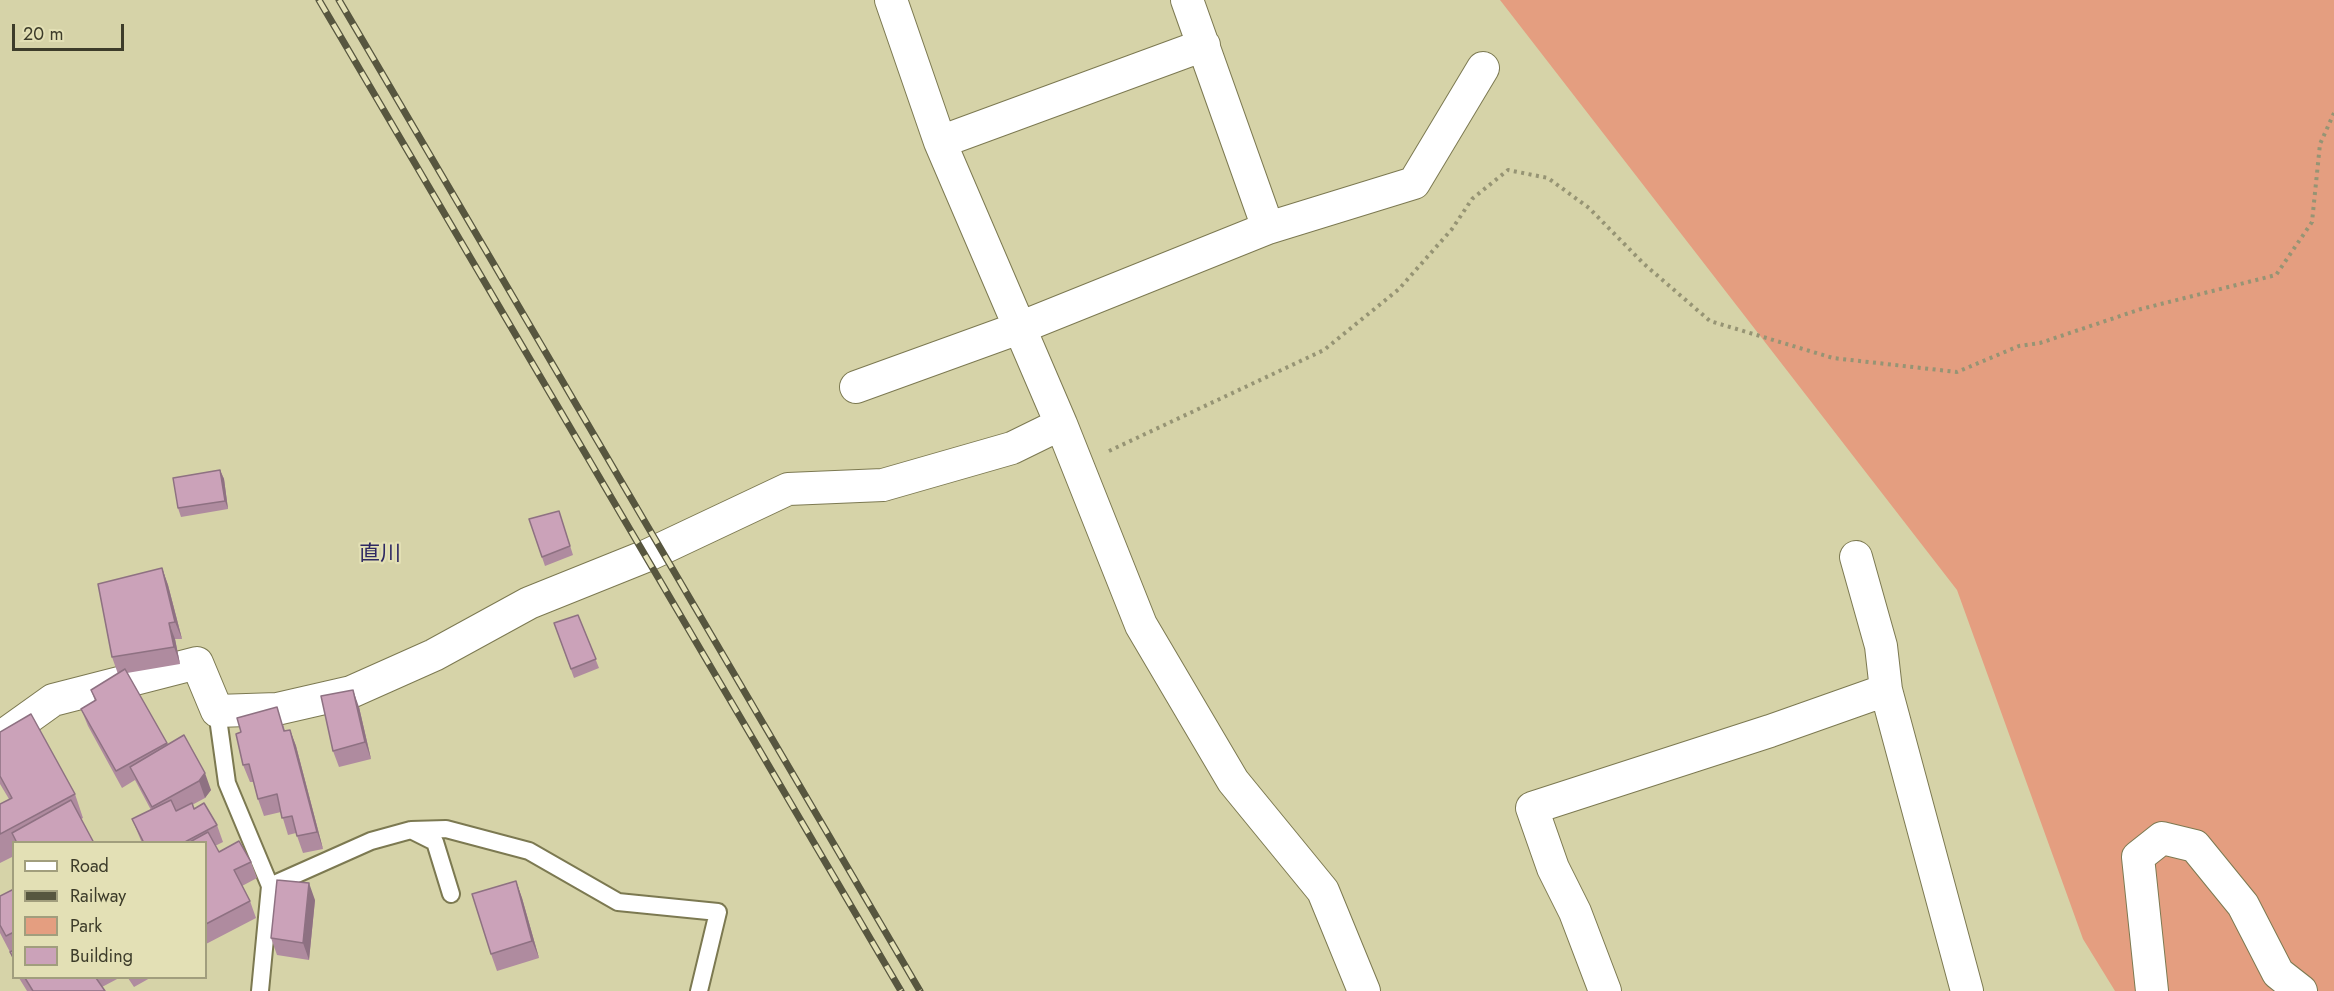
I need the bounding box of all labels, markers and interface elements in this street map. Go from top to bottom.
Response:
scale bar [15,12,128,50]
text: 20 m [23,21,63,47]
district label: 直川 [359,542,401,568]
legend [12,841,207,979]
text: Road [70,853,109,879]
text: Railway [70,883,126,909]
text: Park [70,913,102,939]
text: Building [70,943,133,969]

